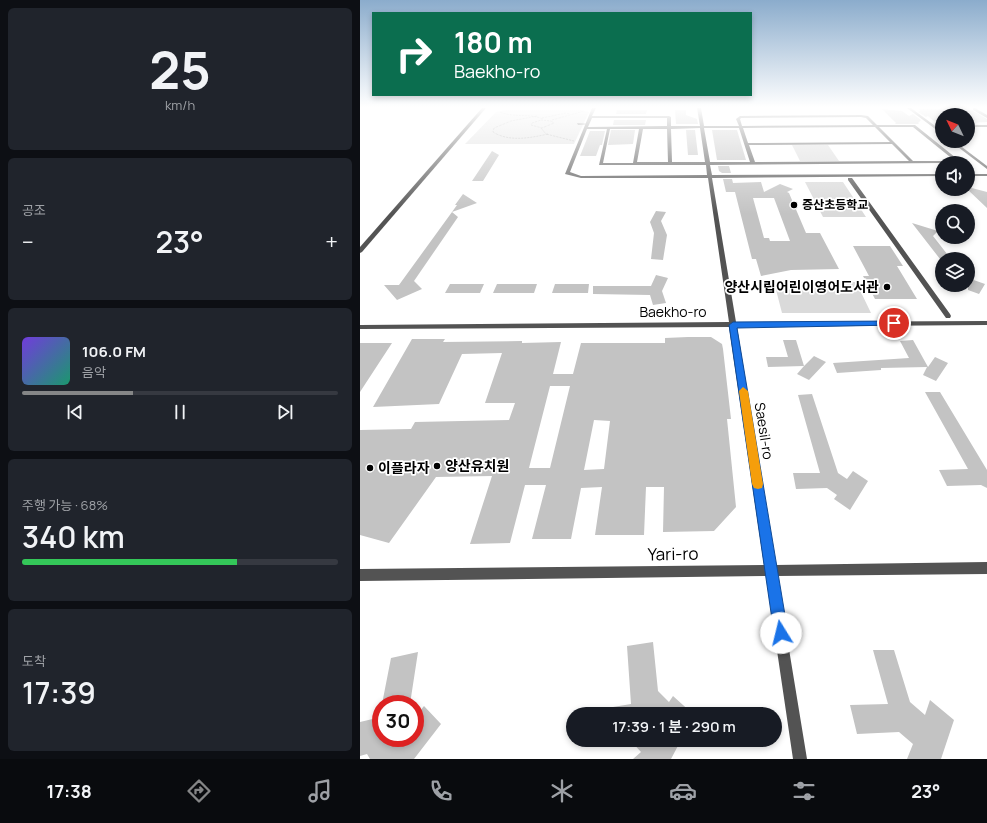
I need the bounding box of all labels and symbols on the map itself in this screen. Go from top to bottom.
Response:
north arrow [935,108,975,148]
place label: 증산초등학교 [802,196,868,213]
marker: 증산초등학교 [789,200,799,210]
place label: 양산시립어린이영어도서관 [724,277,879,296]
marker: 양산시립어린이영어도서관 [882,282,892,292]
street label: Baekho-ro [639,302,707,321]
pin [877,306,911,340]
street label: Saesil-ro [751,401,778,461]
place label: 양산유치원 [445,456,509,475]
place label: 이플라자 [378,458,430,477]
marker: 양산유치원 [432,461,442,471]
marker: 이플라자 [365,463,375,473]
street label: Yari-ro [647,542,699,565]
position arrow [760,612,802,654]
speed limit sign: 30 [372,695,424,747]

